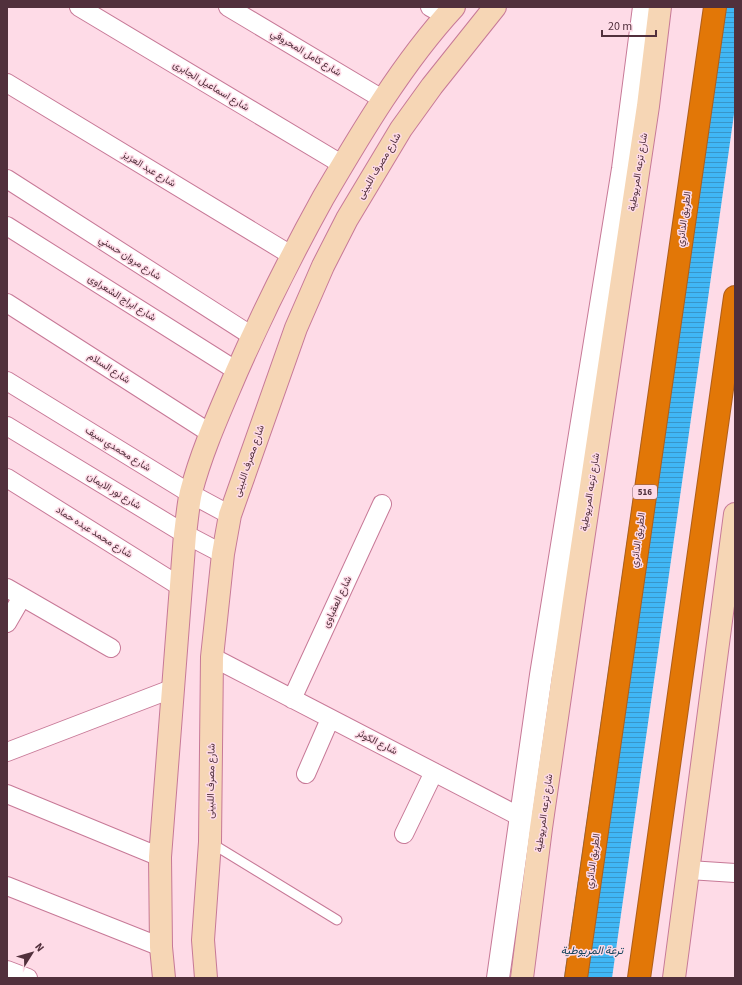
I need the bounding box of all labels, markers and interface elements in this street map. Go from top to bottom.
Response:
scale bar [602,12,656,38]
text: 20 m [608,18,632,35]
street label: شارع كامل المحروقي [268,26,344,81]
street label: شارع اسماعيل الجابرى [170,58,252,114]
street label: شارع مصرف اللبينى [354,130,404,202]
street label: شارع ترعه المريوطية [625,132,651,212]
street label: شارع عبد العزيز [119,147,179,191]
street label: الطريق الدائري [673,191,696,248]
street label: شارع مروان حسني [96,233,164,284]
street label: شارع ابراج الشعراوى [85,271,159,325]
street label: شارع السلام [85,349,133,387]
street label: شارع محمدي سيف [82,423,154,476]
street label: شارع مصرف اللبينى [230,423,268,499]
street label: شارع ترعه المريوطية [577,452,603,532]
street label: شارع نور الايمان [84,469,144,513]
road number: 516 [633,485,657,499]
street label: شارع محمد عبده حماد [53,503,135,561]
street label: الطريق الدائري [627,512,650,569]
street label: شارع العقباوى [319,574,355,630]
street label: شارع الكوثر [353,725,400,758]
street label: شارع مصرف اللبينى [203,743,219,819]
street label: شارع ترعه المريوطية [532,773,556,853]
street label: الطريق الدائري [582,833,605,890]
north arrow [12,933,52,973]
text: N [31,940,48,955]
water label: ترعة المريوطية [561,943,625,958]

